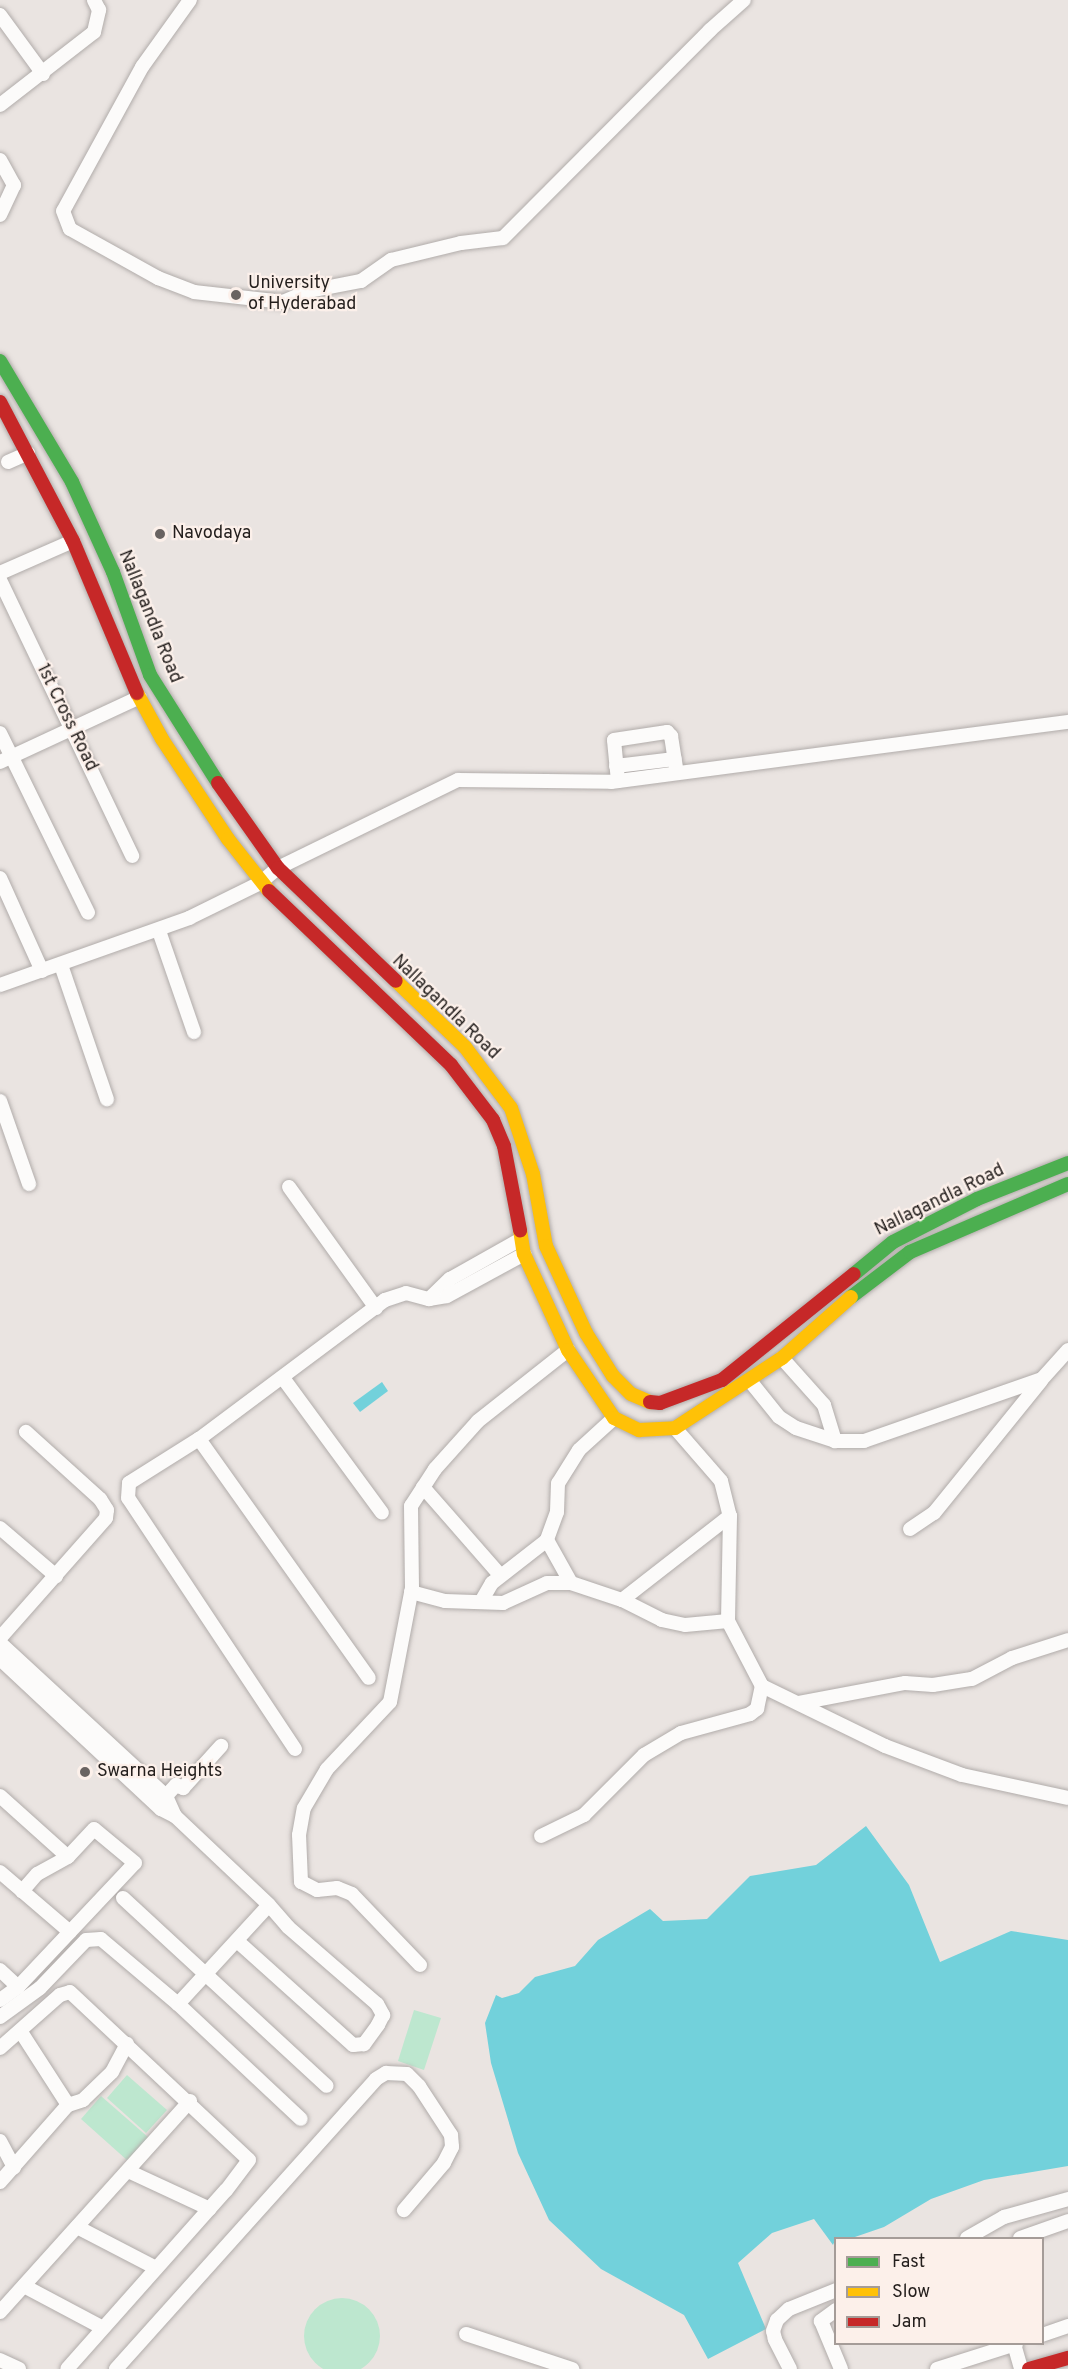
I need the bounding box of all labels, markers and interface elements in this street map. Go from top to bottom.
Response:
place label: University of Hyderabad [248,274,356,316]
marker: University of Hyderabad [229,288,243,302]
place label: Navodaya [172,523,251,545]
marker: Navodaya [153,527,167,541]
street label: Nallagandla Road [113,547,185,687]
street label: 1st Cross Road [31,661,101,775]
street label: Nallagandla Road [387,951,503,1065]
street label: Nallagandla Road [872,1160,1008,1242]
place label: Swarna Heights [97,1761,222,1783]
marker: Swarna Heights [78,1765,92,1779]
legend [834,2237,1044,2345]
text: Fast [892,2251,925,2274]
text: Slow [892,2281,930,2304]
text: Jam [892,2311,927,2334]

